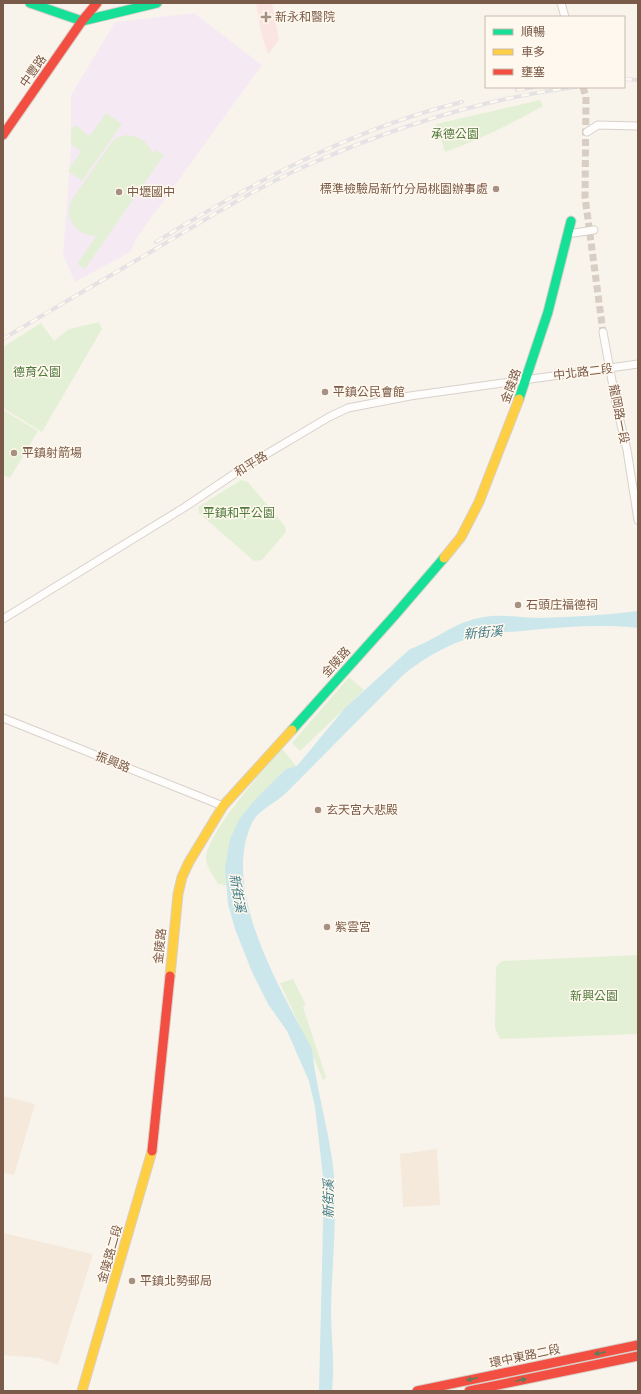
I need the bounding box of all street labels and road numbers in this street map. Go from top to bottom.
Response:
street label: 中豐路 [15,51,50,90]
street label: 中北路二段 [552,359,614,384]
street label: 金陵路 [496,366,525,406]
street label: 龍岡路一段 [605,383,634,445]
street label: 和平路 [231,447,271,480]
street label: 金陵路 [317,643,354,681]
street label: 振興路 [93,747,133,776]
street label: 金陵路 [149,927,170,965]
street label: 金陵路二段 [93,1223,126,1285]
street label: 環中東路二段 [488,1340,562,1371]

